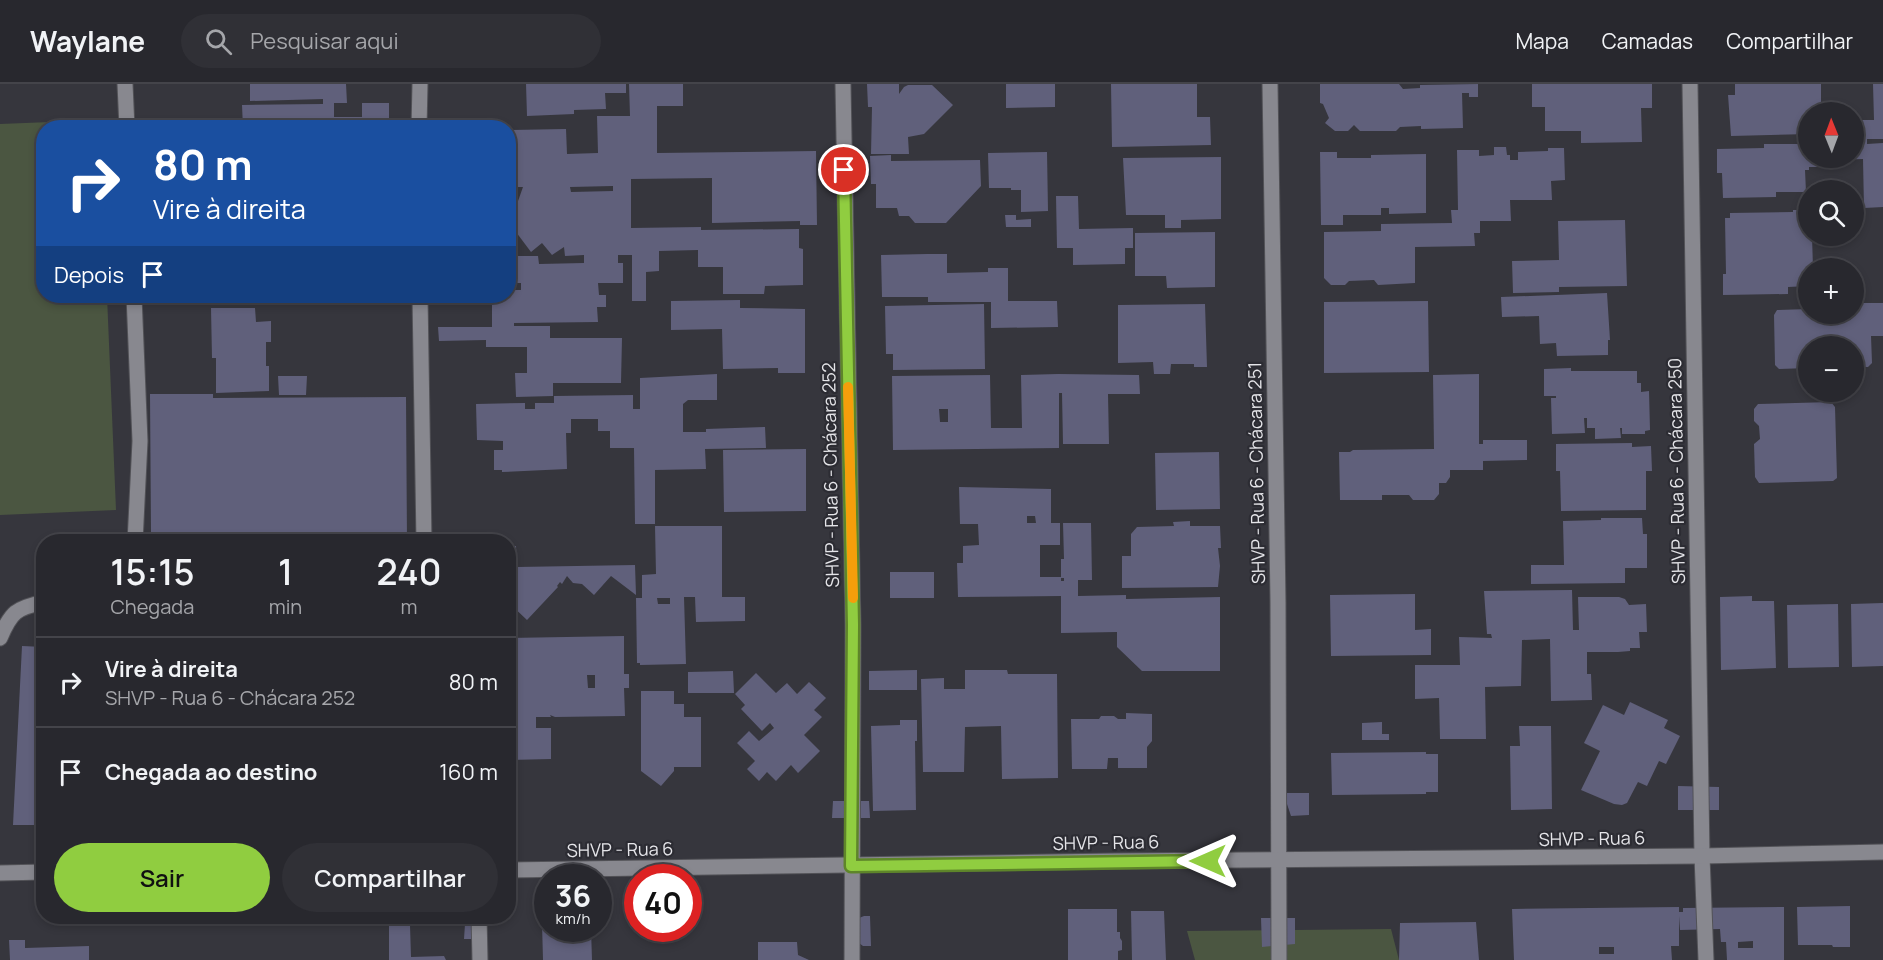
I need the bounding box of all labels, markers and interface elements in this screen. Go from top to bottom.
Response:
search box [181,14,601,68]
text: Waylane [30,22,145,60]
icon: search [202,25,235,58]
text: Pesquisar aqui [250,26,399,56]
text: Mapa [1515,27,1569,55]
text: Camadas [1602,27,1693,55]
text: Compartilhar [1726,27,1853,55]
north arrow [1798,102,1864,168]
map controls [1798,102,1864,402]
text: 80 m [153,135,253,193]
icon: right [54,144,132,222]
pin [818,144,869,195]
icon: arrive [827,153,860,186]
button: search [1798,180,1864,246]
text: Vire à direita [153,190,306,227]
icon: arrive [136,258,169,291]
button: + [1798,258,1864,324]
text: Depois [54,260,124,290]
button: − [1798,336,1864,402]
street label: SHVP - Rua 6 - Chácara 250 [1662,358,1690,584]
street label: SHVP - Rua 6 - Chácara 252 [816,362,844,588]
street label: SHVP - Rua 6 - Chácara 251 [1242,362,1270,584]
text: 15:15 [110,547,194,596]
text: 1 [278,547,293,596]
text: 240 [376,547,442,596]
text: Chegada [110,593,194,620]
text: min [269,593,302,620]
text: m [401,593,418,620]
text: Vire à direita [105,654,238,684]
icon: right [54,666,87,699]
text: 80 m [449,667,498,697]
text: SHVP - Rua 6 - Chácara 252 [105,684,355,711]
icon: arrive [54,756,87,789]
text: Chegada ao destino [105,757,317,787]
text: 160 m [439,757,498,787]
street label: SHVP - Rua 6 [1538,825,1646,851]
street label: SHVP - Rua 6 [1052,829,1160,855]
position arrow [1176,829,1240,893]
street label: SHVP - Rua 6 [566,836,674,862]
button: Sair [54,843,270,912]
button: Compartilhar [282,843,498,912]
speed limit sign: 40 [624,864,702,942]
text: 36 [555,875,591,916]
text: km/h [556,908,590,929]

